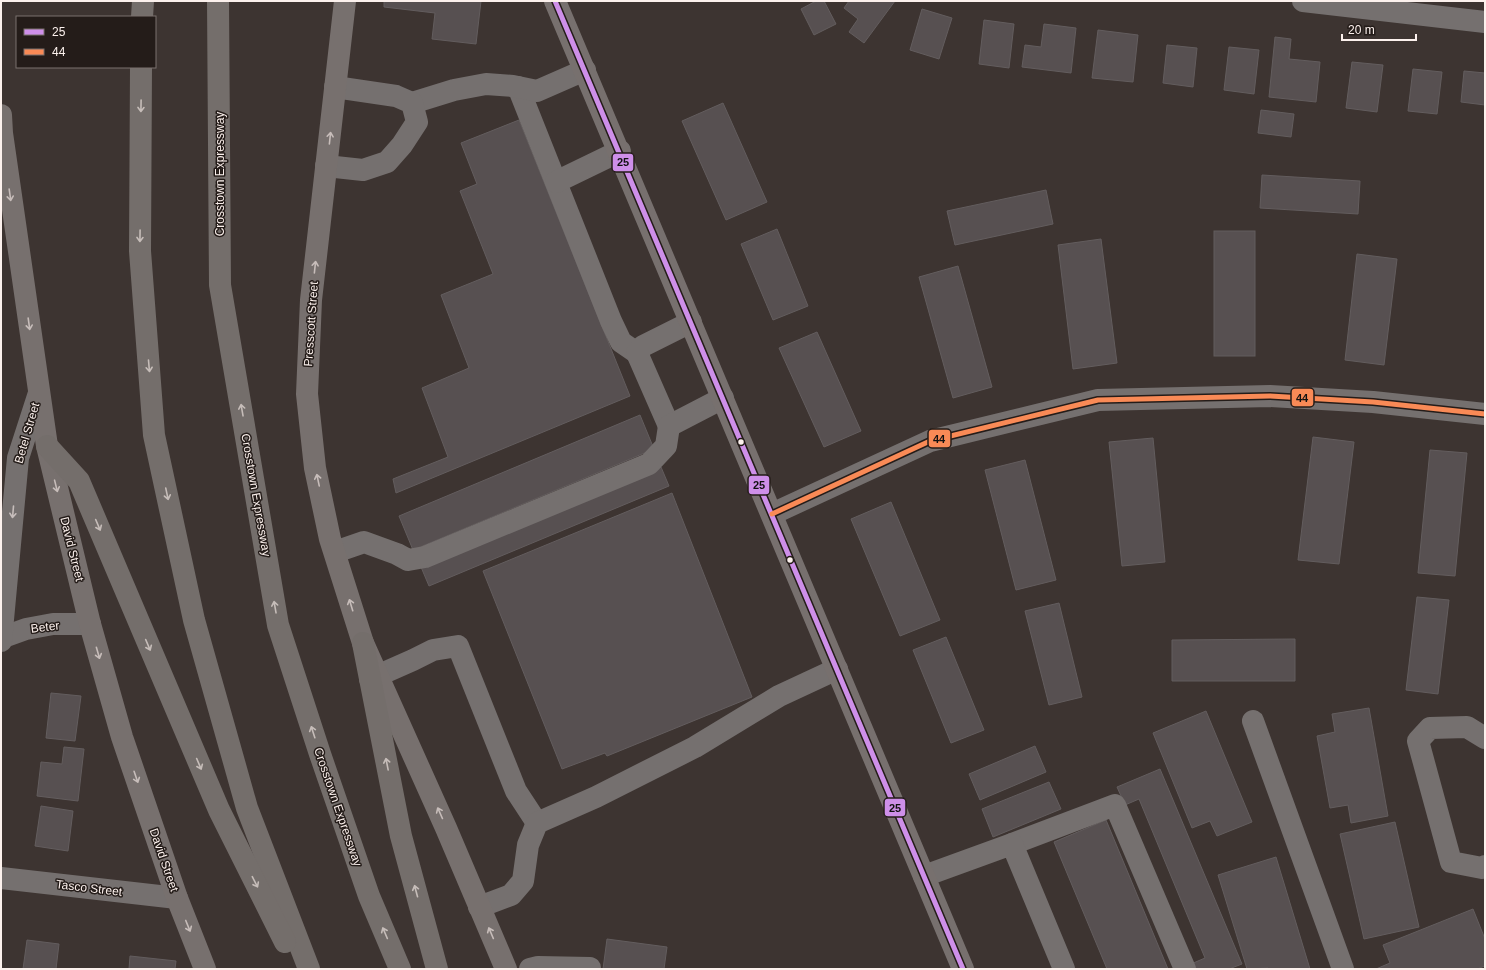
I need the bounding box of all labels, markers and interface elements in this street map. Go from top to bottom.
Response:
legend [16,16,156,68]
scale bar [1342,16,1416,42]
text: 20 m [1348,23,1375,37]
text: 25 [52,25,66,39]
text: 44 [52,45,66,59]
one-way arrow [137,99,145,112]
street label: Crosstown Expressway [213,112,227,236]
one-way arrow [326,132,333,145]
line badge: 25 [612,153,634,172]
text: 25 [617,156,629,168]
one-way arrow [6,188,14,201]
one-way arrow [136,229,144,242]
one-way arrow [311,261,319,274]
street label: Presscott Street [301,280,321,367]
one-way arrow [25,317,33,330]
one-way arrow [145,359,152,372]
line badge: 44 [1291,388,1314,407]
text: 44 [1296,392,1309,404]
street label: Betel Street [12,400,43,465]
one-way arrow [238,404,246,417]
line badge: 44 [928,429,951,448]
street label: Crosstown Expressway [238,432,274,558]
text: 44 [933,433,946,445]
unlabelled marker [736,437,746,447]
one-way arrow [313,474,321,487]
line badge: 25 [748,475,770,495]
one-way arrow [53,479,61,492]
text: 25 [753,479,765,491]
one-way arrow [163,487,171,500]
one-way arrow [9,505,16,518]
street label: David Street [57,515,87,583]
one-way arrow [94,519,102,531]
unlabelled marker [785,555,795,565]
one-way arrow [347,599,354,612]
one-way arrow [271,601,279,614]
street label: Beter [30,618,60,636]
one-way arrow [145,638,153,650]
one-way arrow [95,646,102,659]
one-way arrow [308,726,316,738]
street label: Crosstown Expressway [311,746,365,868]
one-way arrow [196,758,204,770]
one-way arrow [382,758,390,771]
one-way arrow [133,770,140,783]
line badge: 25 [884,798,906,817]
text: 25 [889,802,901,814]
one-way arrow [436,808,443,820]
street label: David Street [147,827,182,894]
one-way arrow [252,876,259,888]
street label: Tasco Street [55,877,124,899]
one-way arrow [412,884,419,897]
one-way arrow [185,920,193,932]
one-way arrow [381,928,388,940]
one-way arrow [486,928,494,940]

